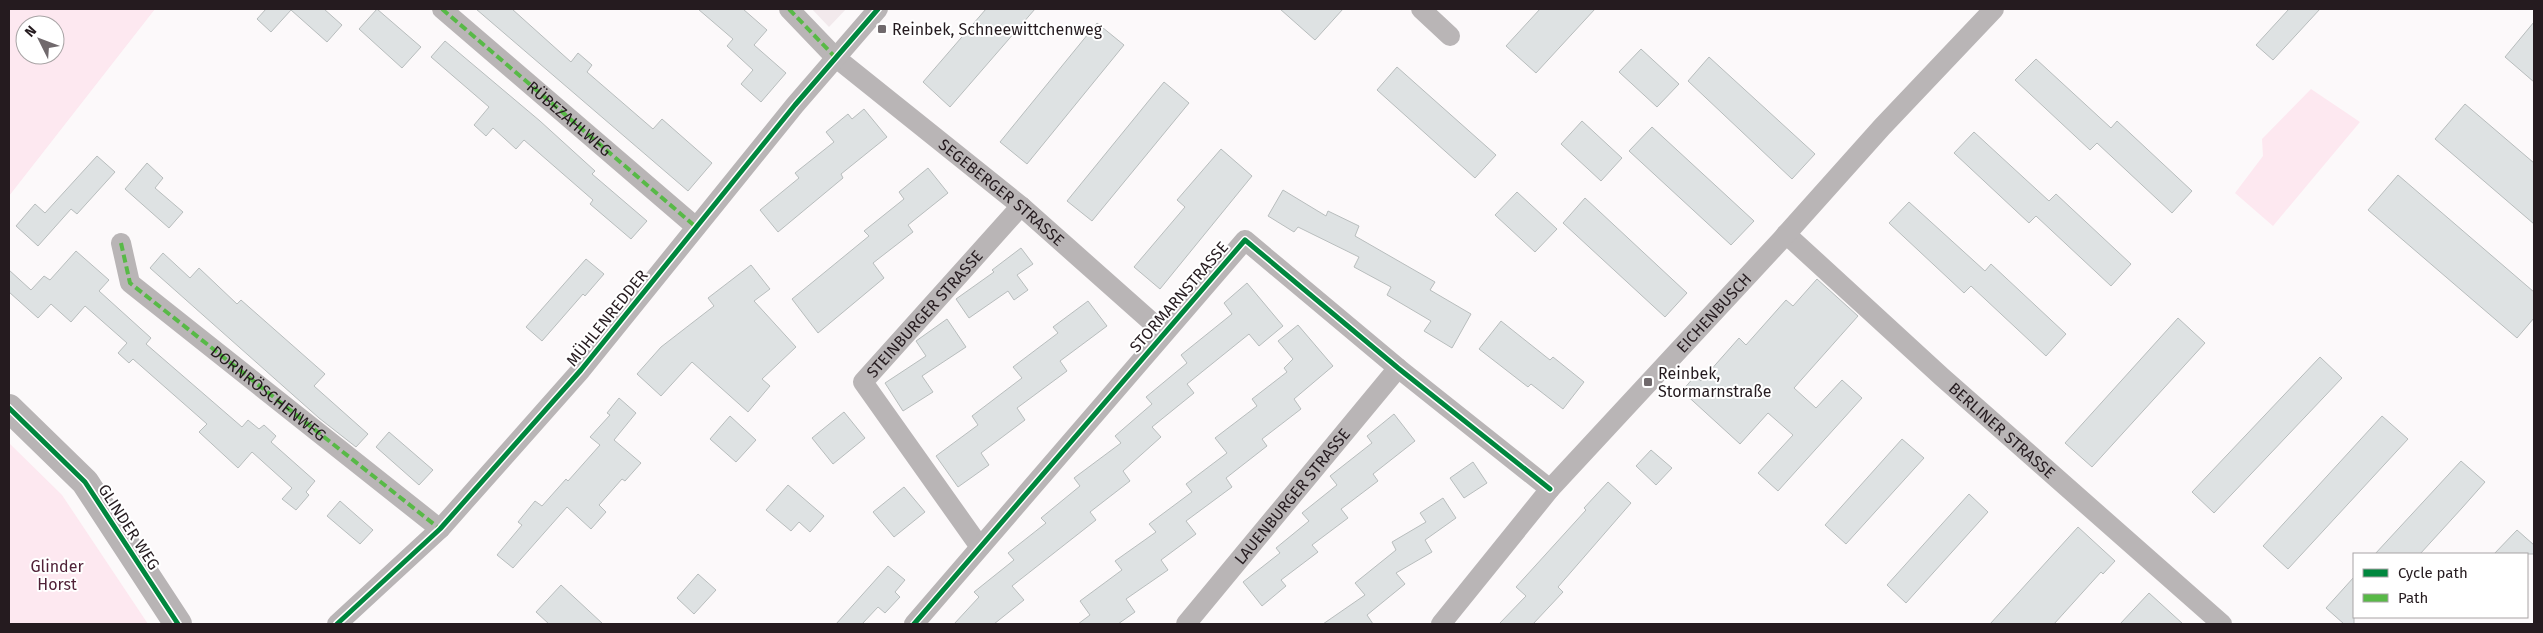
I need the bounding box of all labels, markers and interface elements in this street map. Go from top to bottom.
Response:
north arrow [15,15,65,65]
place label: Reinbek, Schneewittchenweg [892,20,1103,39]
text: N [21,22,40,41]
marker: Reinbek, Schneewittchenweg [876,23,888,35]
street label: RÜBEZAHLWEG [523,77,616,160]
street label: SEGEBERGER STRASSE [935,134,1068,250]
street label: STORMARNSTRASSE [1126,238,1232,356]
street label: STEINBURGER STRASSE [862,246,986,381]
street label: MÜHLENREDDER [562,266,652,370]
street label: EICHENBUSCH [1672,269,1755,356]
street label: DORNRÖSCHENWEG [207,341,330,445]
place label: Reinbek, Stormarnstraße [1658,364,1772,401]
marker: Reinbek, Stormarnstraße [1642,376,1654,388]
street label: BERLINER STRASSE [1945,378,2059,482]
street label: LAUENBURGER STRASSE [1230,424,1354,568]
street label: GLINDER WEG [94,481,164,573]
legend [2353,553,2528,618]
park label: Glinder Horst [30,557,84,594]
text: Cycle path [2398,564,2468,582]
text: Path [2398,589,2428,607]

